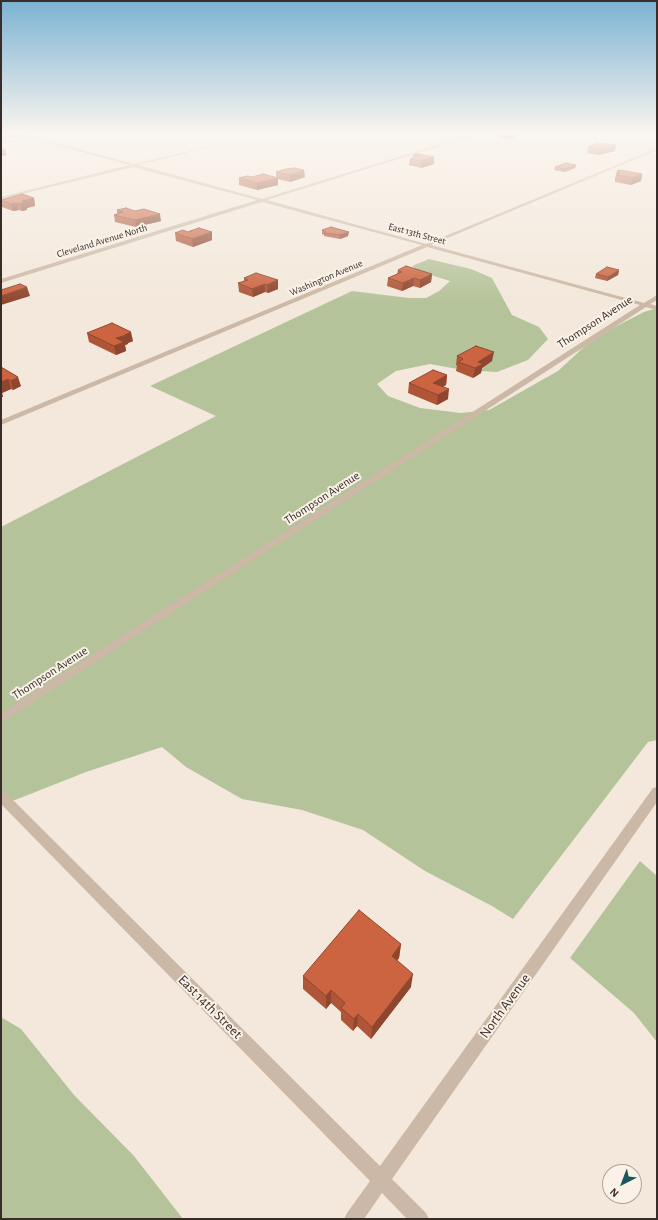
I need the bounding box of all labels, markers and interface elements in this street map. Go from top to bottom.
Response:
street label: East 13th Street [387,221,447,247]
street label: Cleveland Avenue North [55,222,149,260]
street label: Washington Avenue [288,257,364,299]
street label: Thompson Avenue [555,292,635,352]
street label: Thompson Avenue [282,468,362,528]
street label: Thompson Avenue [10,643,90,703]
street label: North Avenue [476,971,534,1041]
street label: East 14th Street [175,972,245,1042]
north arrow [602,1164,642,1204]
text: N [608,1186,621,1199]

